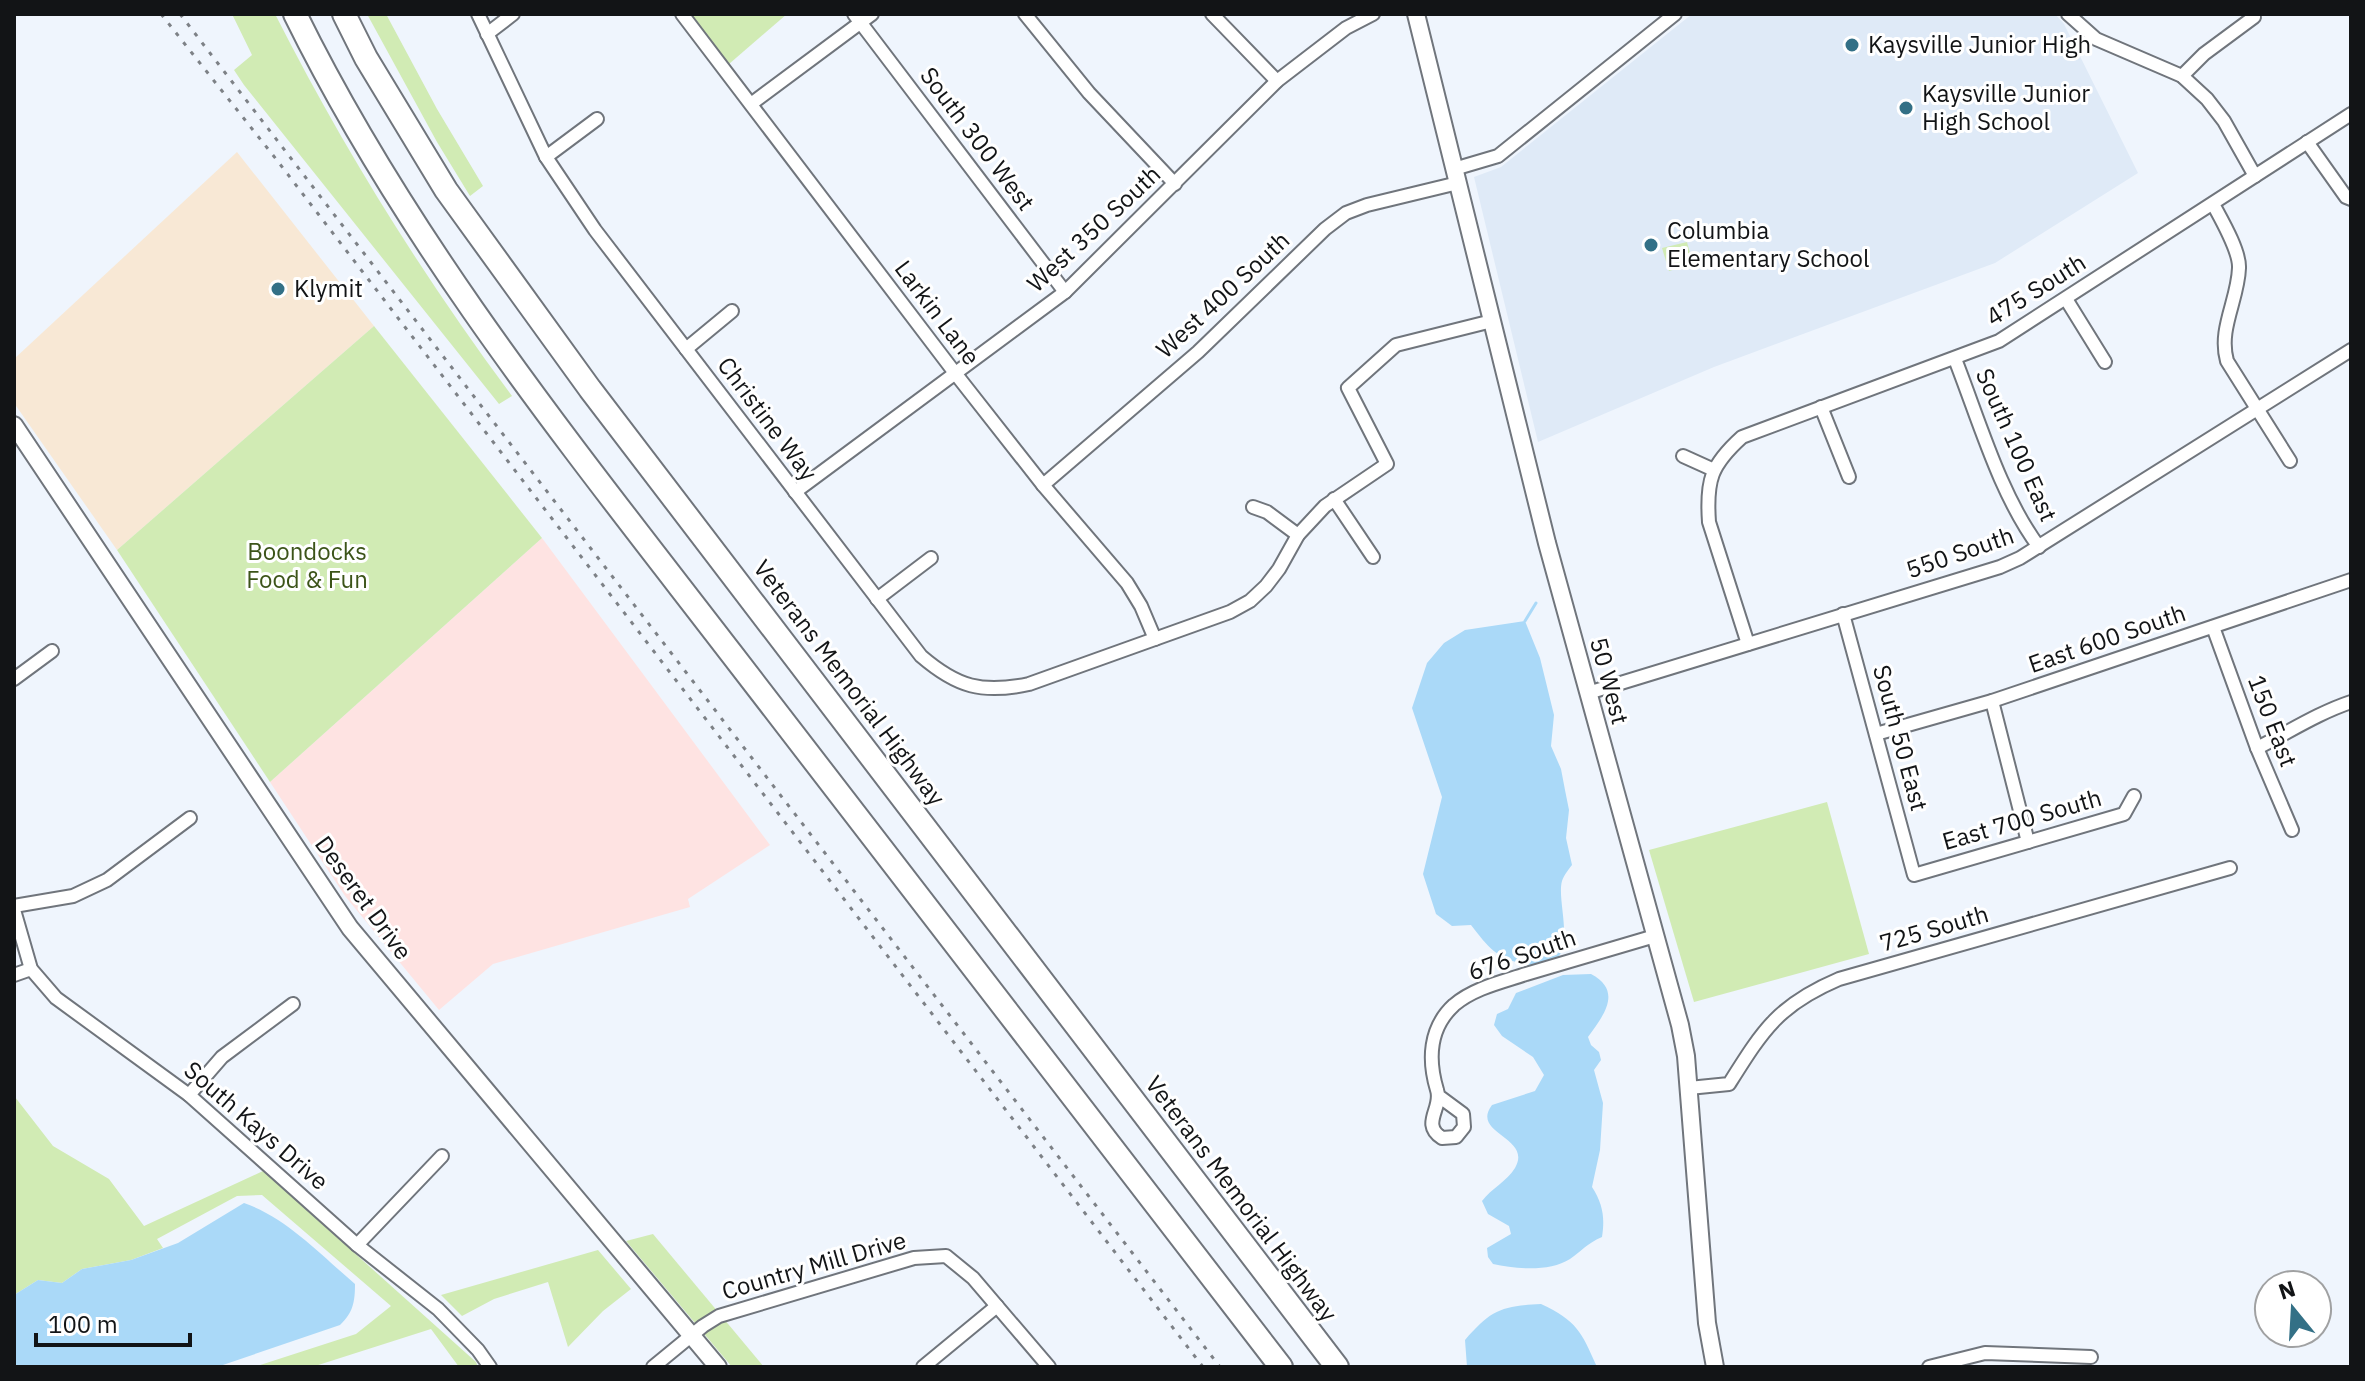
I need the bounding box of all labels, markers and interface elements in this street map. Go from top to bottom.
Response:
place label: Kaysville Junior High [1868,28,2091,60]
marker: Kaysville Junior High [1843,36,1861,54]
street label: South 300 West [913,60,1042,217]
place label: Kaysville Junior High School [1922,77,2090,137]
marker: Kaysville Junior High School [1897,99,1915,117]
street label: West 350 South [1020,158,1167,299]
place label: Columbia Elementary School [1667,214,1869,274]
street label: West 400 South [1149,224,1296,365]
marker: Columbia Elementary School [1642,236,1660,254]
street label: 475 South [1980,246,2091,332]
street label: Larkin Lane [888,254,988,371]
place label: Klymit [294,272,363,304]
marker: Klymit [269,280,287,298]
street label: Christine Way [711,350,825,487]
street label: South 100 East [1969,363,2065,526]
street label: 550 South [1902,519,2018,585]
park label: Boondocks Food & Fun [246,535,368,595]
street label: Veterans Memorial Highway [747,553,953,812]
street label: East 600 South [2024,596,2190,680]
street label: 50 West [1583,634,1637,728]
street label: South 50 East [1866,661,1936,814]
street label: 150 East [2241,670,2305,771]
street label: East 700 South [1938,781,2105,857]
street label: Deseret Drive [308,829,420,966]
street label: 725 South [1876,897,1992,959]
street label: 676 South [1464,921,1580,987]
street label: South Kays Drive [178,1054,336,1197]
street label: Veterans Memorial Highway [1139,1069,1345,1328]
street label: Country Mill Drive [718,1223,910,1307]
north arrow [2253,1269,2333,1349]
text: N [2275,1273,2299,1306]
scale bar [36,1297,190,1347]
text: 100 m [48,1308,118,1340]

